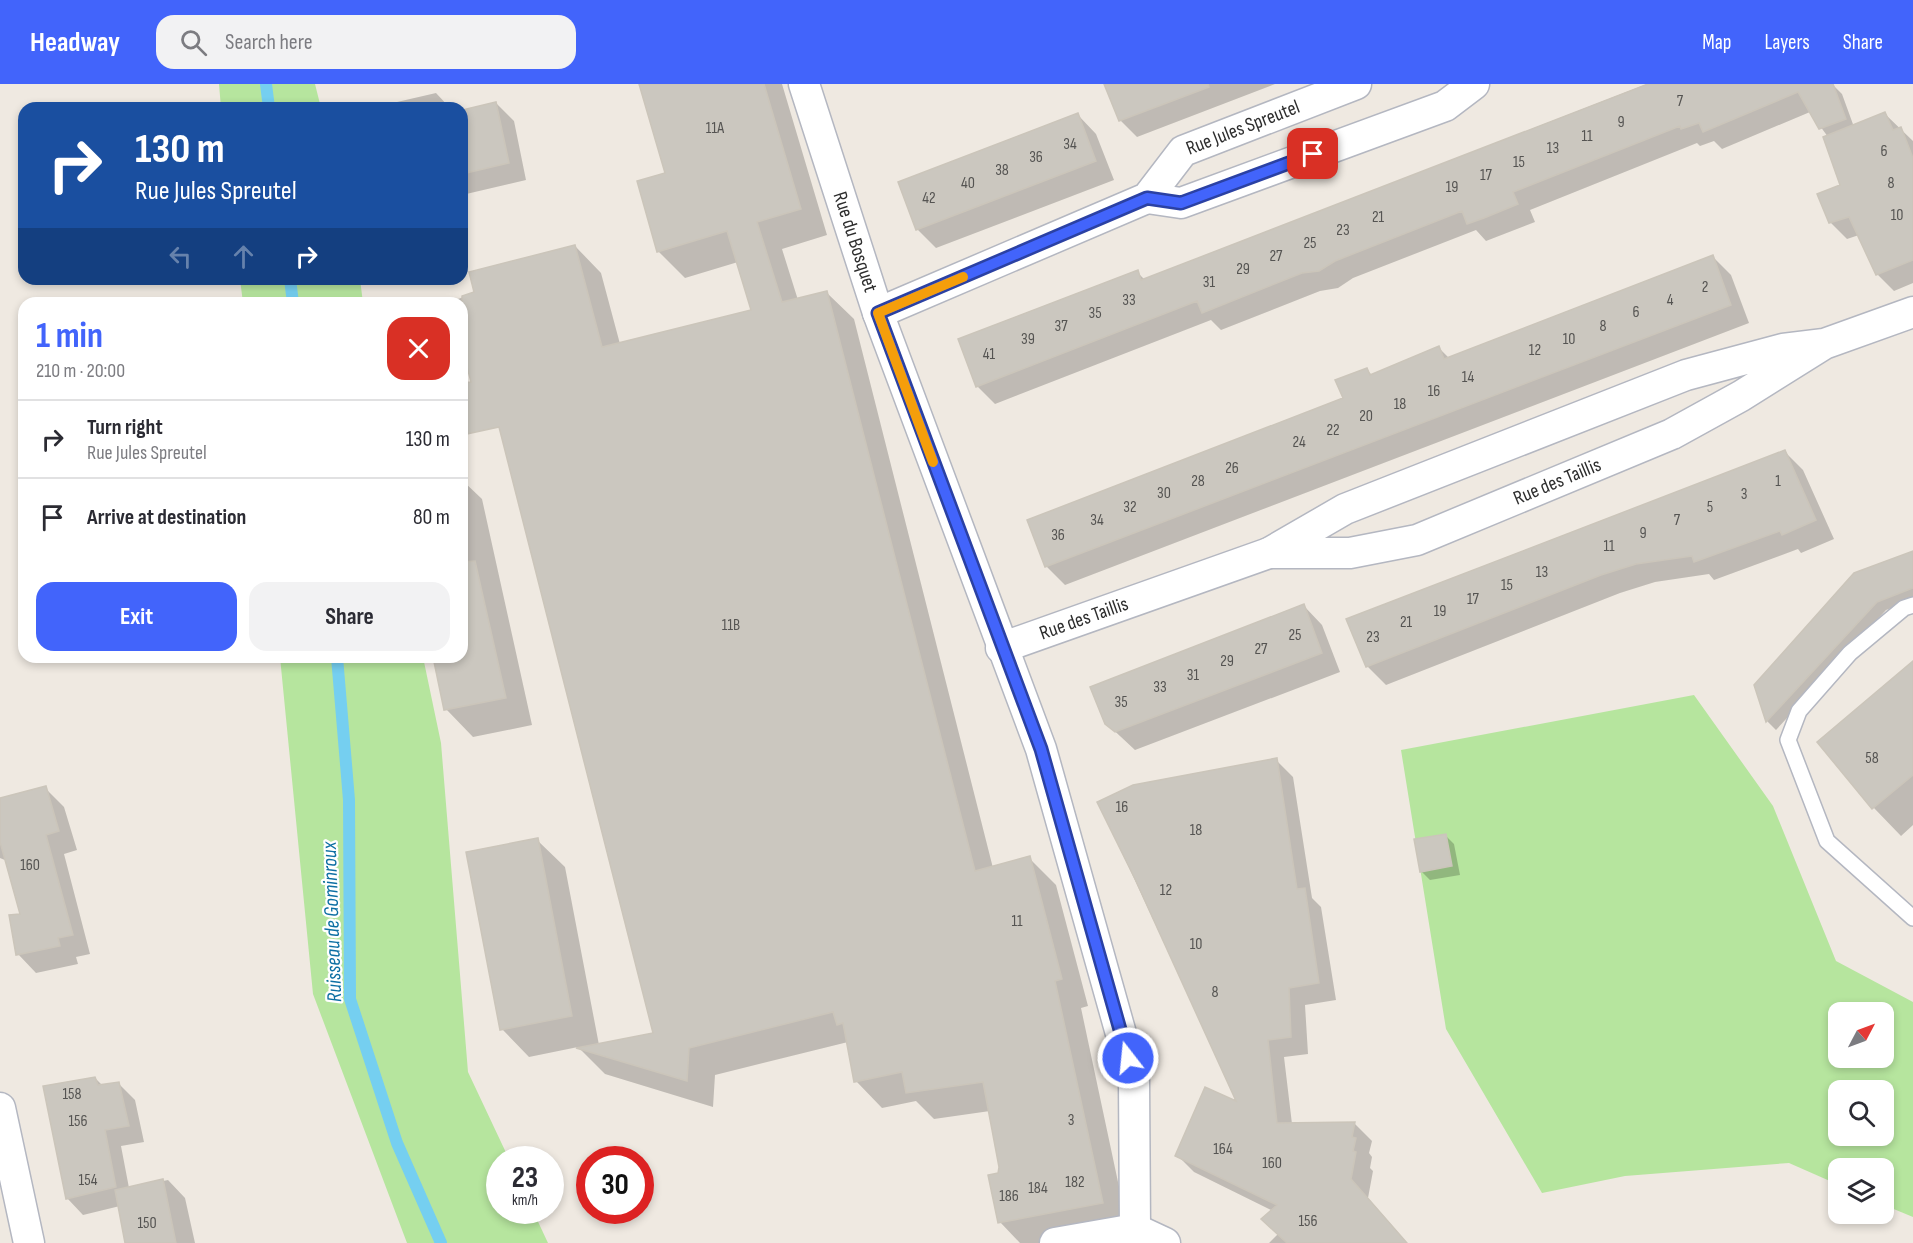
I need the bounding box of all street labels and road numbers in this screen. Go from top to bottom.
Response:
street label: Rue Jules Spreutel [1183,95,1303,161]
street label: Rue du Bosquet [828,189,882,295]
street label: Rue des Taillis [1510,453,1605,511]
street label: Rue des Taillis [1036,592,1132,645]

